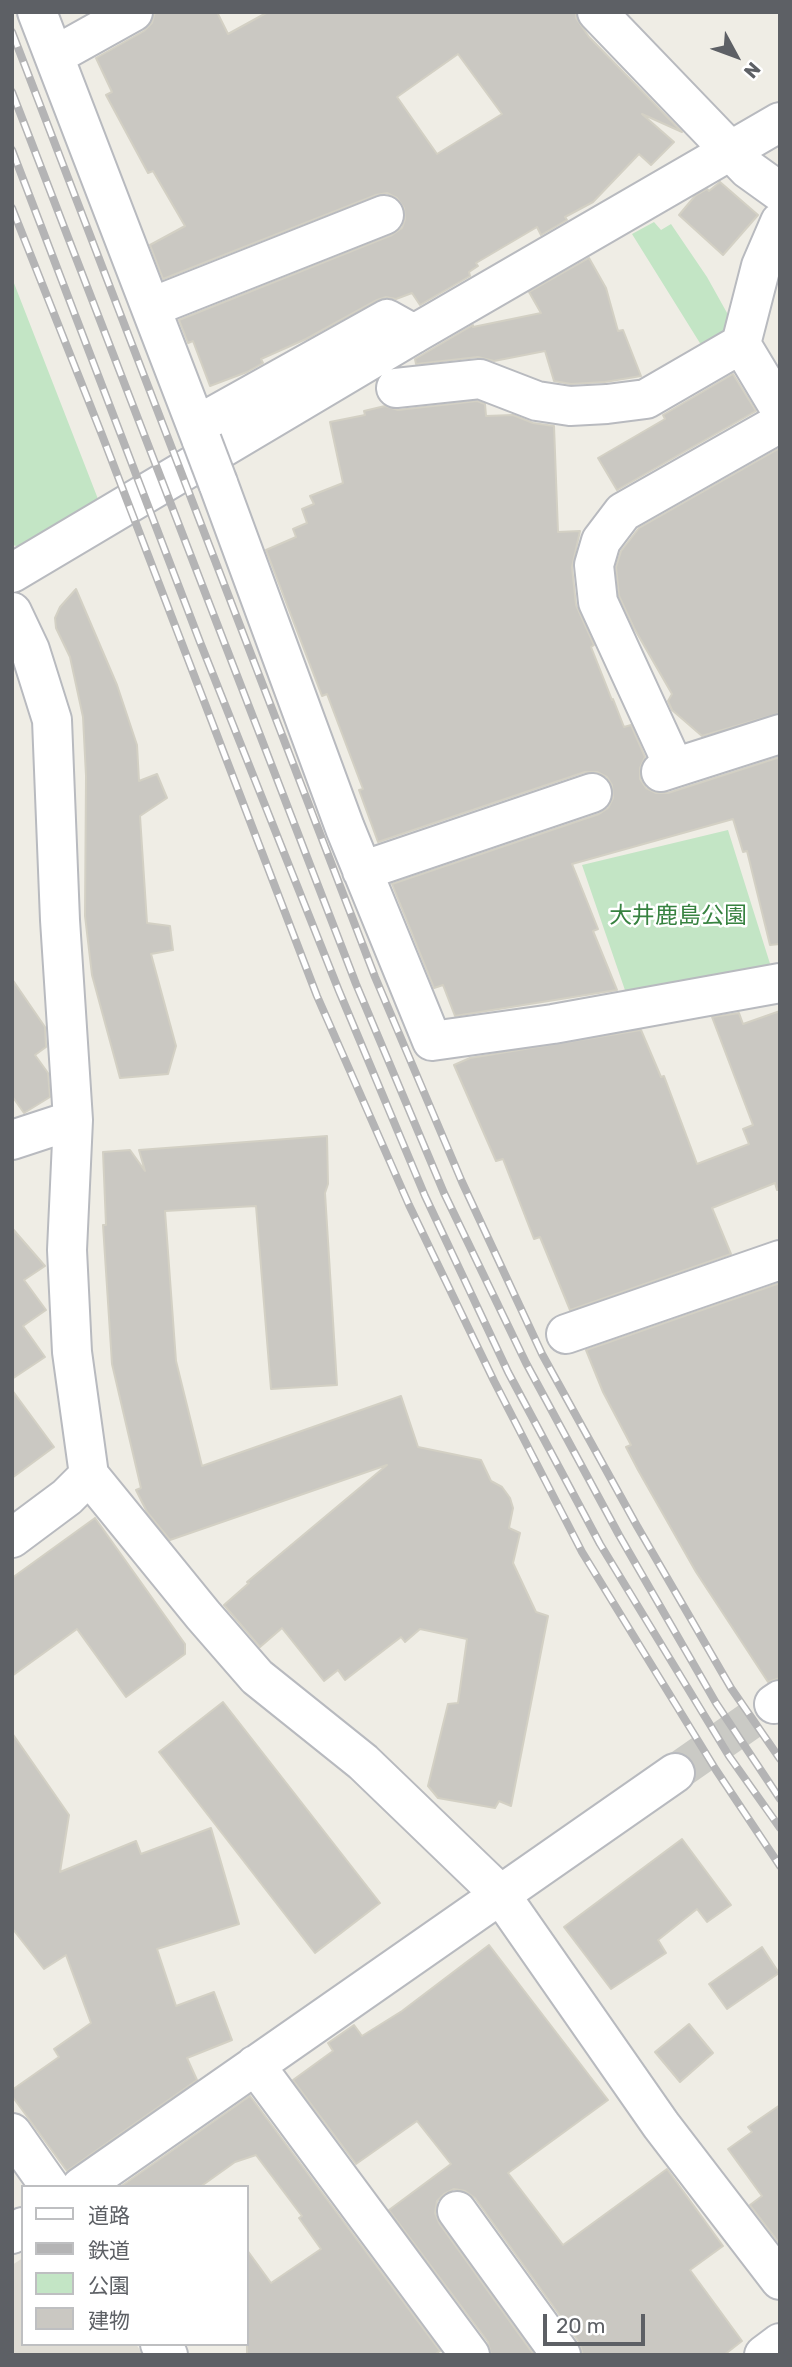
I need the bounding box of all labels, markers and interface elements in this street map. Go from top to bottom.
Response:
north arrow [701,21,771,91]
text: N [739,57,765,83]
park label: 大井鹿島公園 [609,902,747,930]
legend [21,2185,248,2346]
text: 道路 [88,2203,130,2228]
text: 鉄道 [88,2238,130,2263]
text: 公園 [88,2273,130,2298]
scale bar [547,2300,648,2344]
text: 建物 [88,2308,130,2333]
text: 20 m [556,2313,605,2338]

